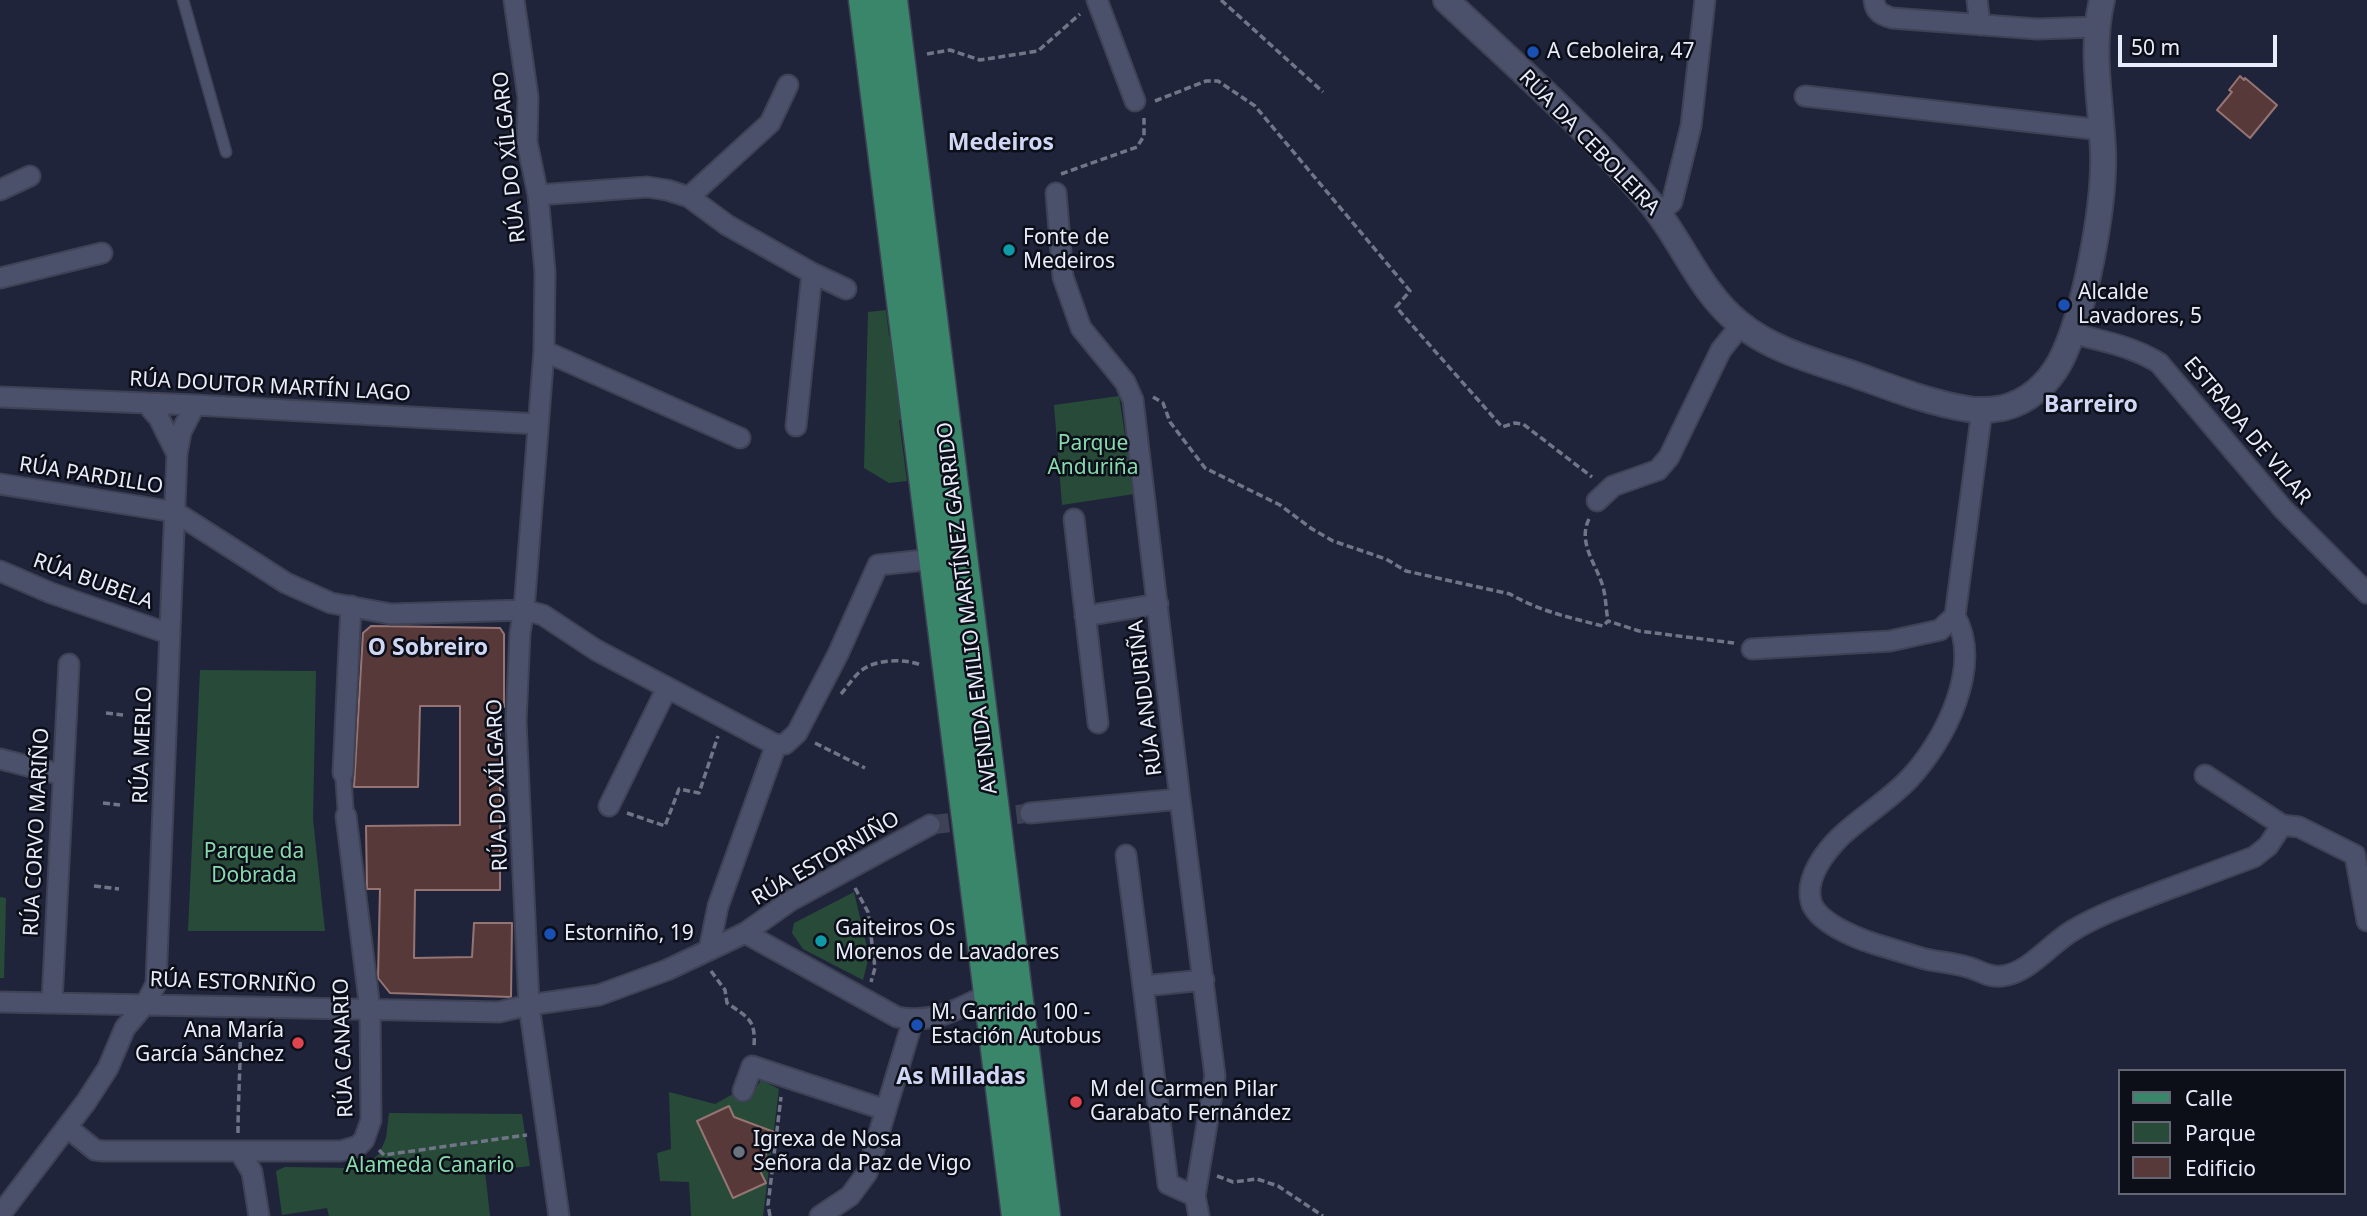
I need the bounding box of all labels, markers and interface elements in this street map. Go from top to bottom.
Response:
scale bar [2122,21,2281,65]
text: 50 m [2131,33,2180,61]
place label: A Ceboleira, 47 [1547,39,1694,65]
marker: A Ceboleira, 47 [1525,44,1541,60]
street label: RÚA DA CEBOLEIRA [1513,65,1665,221]
street label: RÚA DO XÍLGARO [488,70,532,244]
district label: Medeiros [948,129,1054,157]
place label: Fonte de Medeiros [1023,225,1115,275]
marker: Fonte de Medeiros [1001,242,1017,258]
place label: Alcalde Lavadores, 5 [2078,280,2202,330]
marker: Alcalde Lavadores, 5 [2056,297,2072,313]
street label: ESTRADA DE VILAR [2178,352,2316,510]
street label: RÚA DOUTOR MARTÍN LAGO [129,367,411,407]
district label: Barreiro [2044,391,2138,419]
street label: AVENIDA EMILIO MARTÍNEZ GARRIDO [933,421,1003,795]
park label: Parque Anduriña [1047,431,1139,481]
street label: RÚA PARDILLO [17,452,165,500]
street label: RÚA BUBELA [30,549,156,615]
street label: RÚA ANDURIÑA [1124,619,1168,777]
district label: O Sobreiro [368,634,488,662]
street label: RÚA MERLO [128,686,158,804]
street label: RÚA DO XÍLGARO [482,698,514,872]
street label: RÚA CORVO MARIÑO [19,727,55,937]
street label: RÚA ESTORNIÑO [748,806,904,912]
park label: Parque da Dobrada [204,839,304,889]
place label: Gaiteiros Os Morenos de Lavadores [835,916,1059,966]
place label: Estorniño, 19 [564,921,694,947]
marker: Estorniño, 19 [542,926,558,942]
marker: Gaiteiros Os Morenos de Lavadores [813,933,829,949]
street label: RÚA ESTORNIÑO [149,968,317,998]
street label: RÚA CANARIO [329,978,359,1118]
place label: M. Garrido 100 - Estación Autobus [931,1000,1101,1050]
marker: M. Garrido 100 - Estación Autobus [909,1017,925,1033]
place label: Ana María García Sánchez [135,1018,284,1068]
marker: Ana María García Sánchez [290,1035,306,1051]
district label: As Milladas [896,1063,1026,1091]
legend [2118,1069,2346,1195]
place label: M del Carmen Pilar Garabato Fernández [1090,1077,1291,1127]
text: Calle [2185,1084,2233,1112]
marker: M del Carmen Pilar Garabato Fernández [1068,1094,1084,1110]
text: Parque [2185,1119,2255,1147]
place label: Igrexa de Nosa Señora da Paz de Vigo [753,1127,971,1177]
marker: Igrexa de Nosa Señora da Paz de Vigo [731,1144,747,1160]
park label: Alameda Canario [346,1153,514,1179]
text: Edificio [2185,1154,2256,1182]

